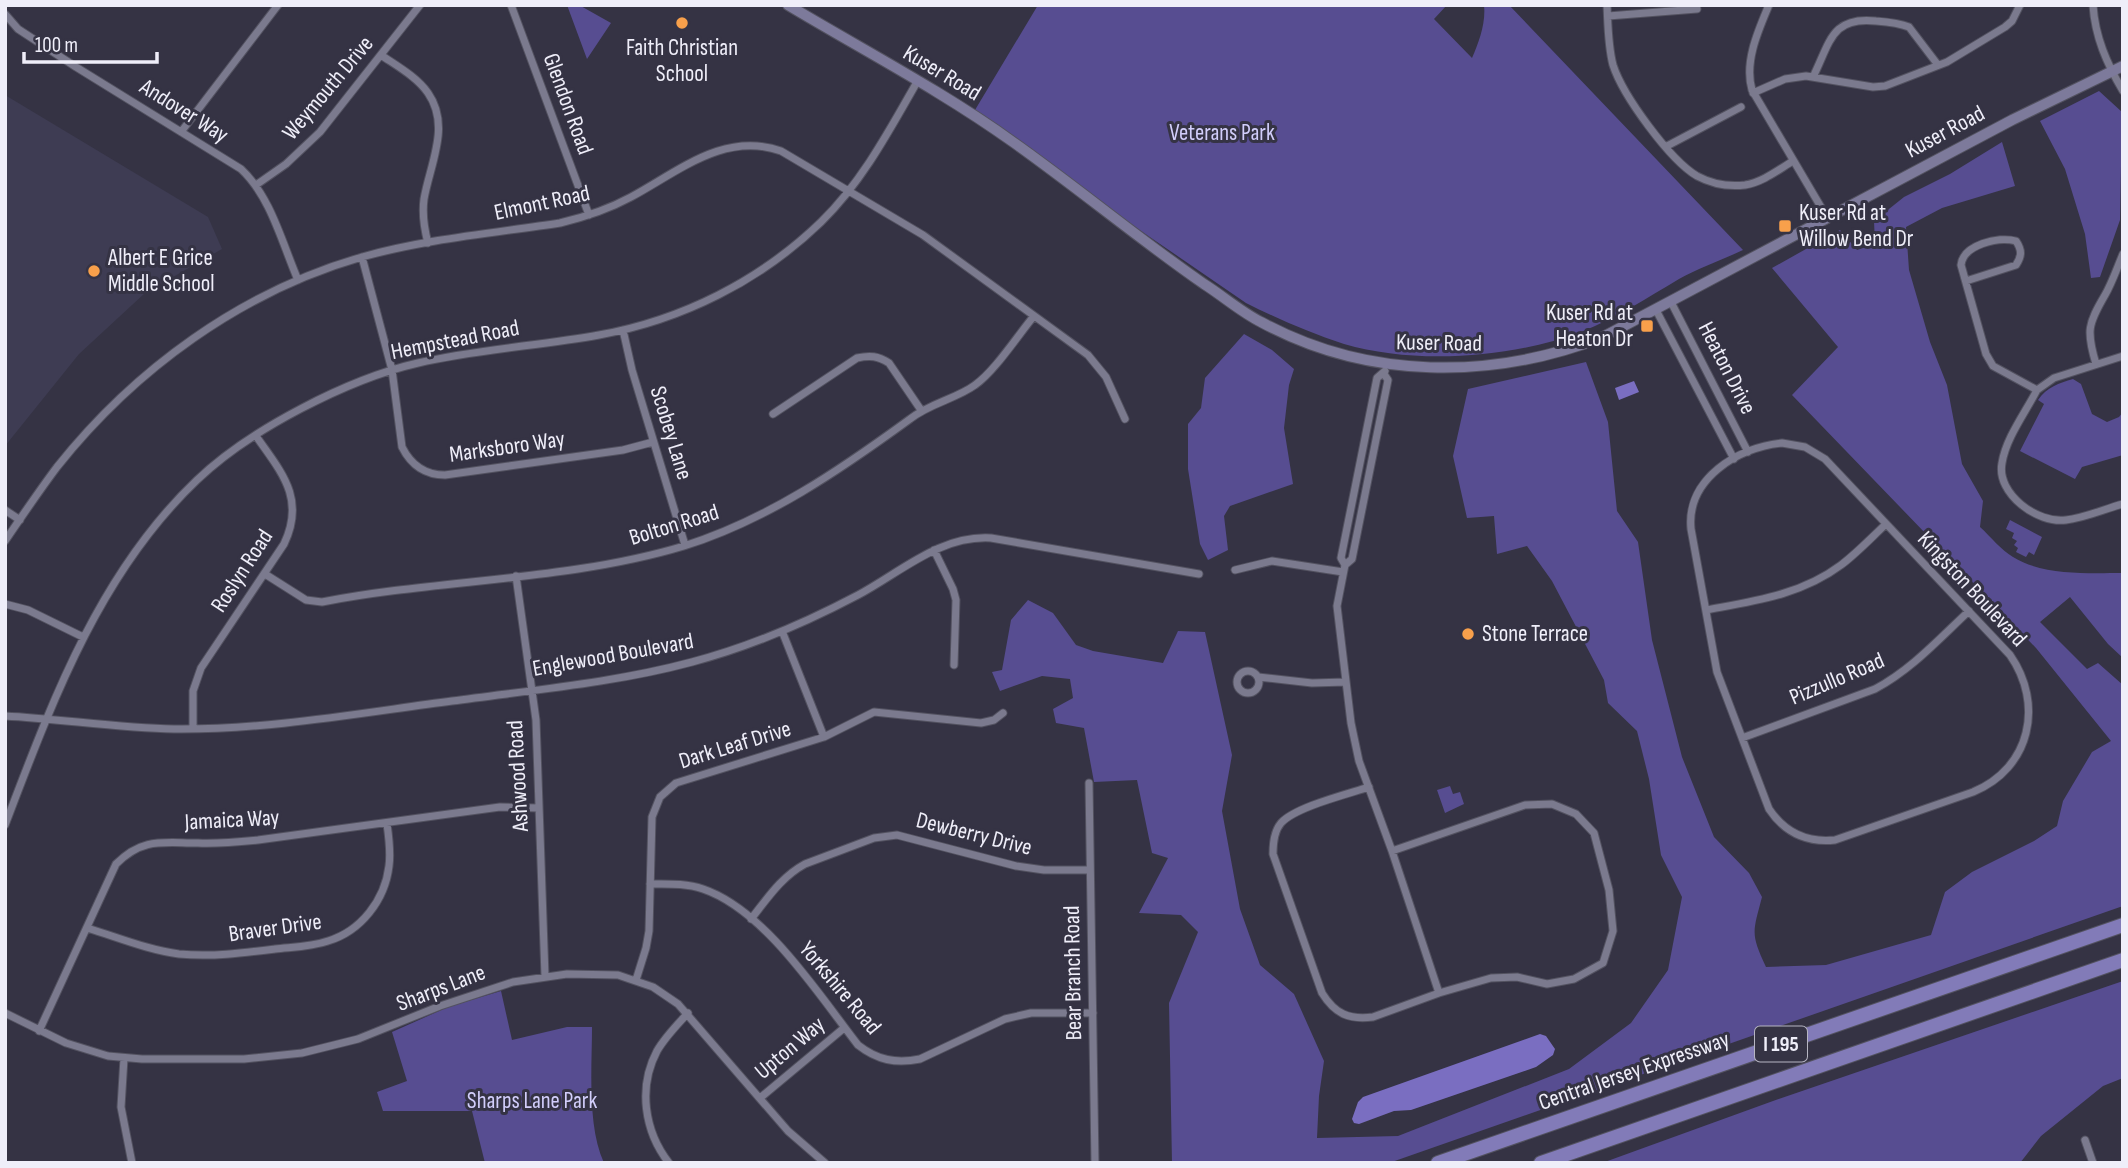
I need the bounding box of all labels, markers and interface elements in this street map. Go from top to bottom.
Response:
marker: Faith Christian School [674,15,690,31]
scale bar [24,21,158,65]
street label: Weymouth Drive [276,30,380,146]
text: 100 m [35,33,78,58]
place label: Faith Christian School [626,34,738,88]
street label: Kuser Road [898,39,986,107]
street label: Glendon Road [537,49,599,159]
street label: Andover Way [134,72,234,149]
street label: Kuser Road [1901,99,1989,165]
park label: Veterans Park [1169,119,1275,147]
street label: Elmont Road [492,179,592,227]
place label: Kuser Rd at Willow Bend Dr [1799,199,1914,253]
marker: Kuser Rd at Willow Bend Dr [1777,218,1793,234]
place label: Albert E Grice Middle School [107,244,215,298]
marker: Albert E Grice Middle School [86,263,102,279]
place label: Kuser Rd at Heaton Dr [1546,299,1633,353]
street label: Hempstead Road [389,314,521,366]
street label: Heaton Drive [1692,317,1762,419]
marker: Kuser Rd at Heaton Dr [1639,318,1655,334]
street label: Kuser Road [1396,328,1482,358]
street label: Scobey Lane [644,383,698,483]
street label: Marksboro Way [447,425,567,469]
street label: Bolton Road [626,498,722,552]
street label: Roslyn Road [205,524,279,618]
street label: Kingston Boulevard [1911,525,2033,653]
place label: Stone Terrace [1482,620,1588,648]
marker: Stone Terrace [1460,626,1476,642]
street label: Englewood Boulevard [530,627,696,683]
street label: Pizzullo Road [1785,647,1889,711]
street label: Dark Leaf Drive [676,715,794,775]
street label: Ashwood Road [501,720,535,833]
street label: Jamaica Way [183,804,280,837]
street label: Dewberry Drive [913,806,1035,862]
street label: Bear Branch Road [1058,905,1088,1041]
street label: Braver Drive [227,908,323,948]
street label: Yorkshire Road [793,936,887,1040]
street label: Sharps Lane [393,958,489,1018]
street label: Upton Way [749,1011,831,1085]
street label: Central Jersey Expressway [1535,1025,1733,1117]
road number: I 195 [1755,1026,1807,1062]
park label: Sharps Lane Park [467,1087,597,1115]

